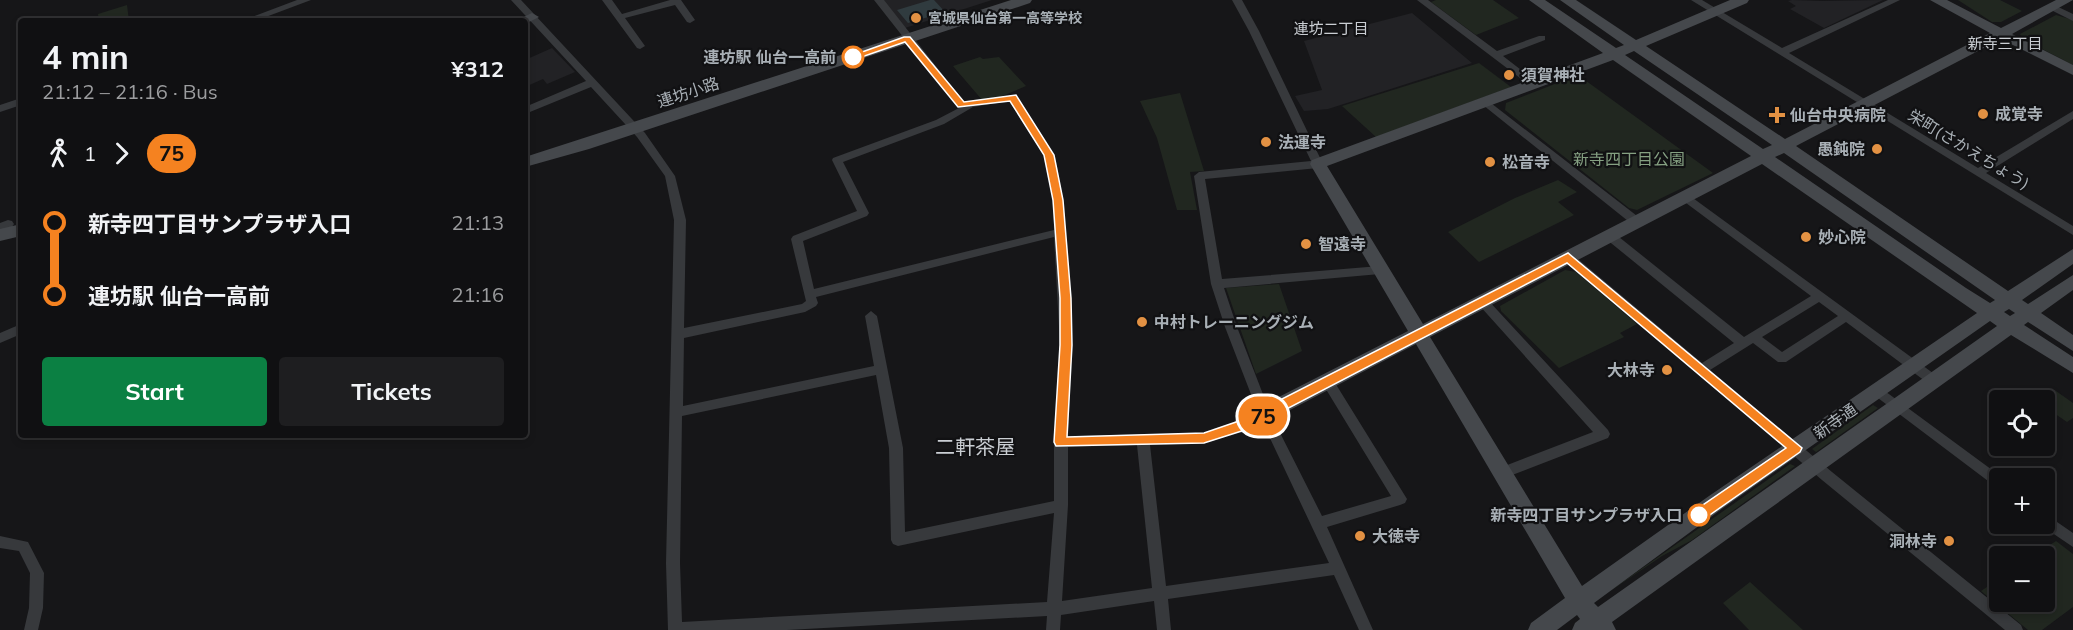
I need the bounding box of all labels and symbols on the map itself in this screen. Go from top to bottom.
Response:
place label: 宮城県仙台第一高等学校 [928,9,1082,27]
marker: 宮城県仙台第一高等学校 [909,11,923,25]
district label: 連坊二丁目 [1293,19,1369,38]
district label: 新寺三丁目 [1967,34,2043,53]
marker: 連坊駅 仙台一高前 [842,46,864,68]
place label: 連坊駅 仙台一高前 [704,47,836,67]
place label: 須賀神社 [1521,65,1585,85]
marker: 須賀神社 [1502,68,1516,82]
street label: 連坊小路 [654,73,722,111]
place label: 成覚寺 [1995,104,2043,124]
place label: 仙台中央病院 [1789,105,1886,125]
street label: 栄町(さかえちょう) [1905,105,2033,193]
marker: 仙台中央病院 [1768,106,1786,124]
marker: 成覚寺 [1976,107,1990,121]
place label: 法運寺 [1278,132,1326,152]
marker: 法運寺 [1259,135,1273,149]
place label: 愚鈍院 [1817,139,1865,159]
marker: 愚鈍院 [1870,142,1884,156]
park label: 新寺四丁目公園 [1573,149,1685,169]
place label: 松音寺 [1502,152,1550,172]
marker: 松音寺 [1483,155,1497,169]
place label: 妙心院 [1818,227,1866,247]
marker: 妙心院 [1799,230,1813,244]
place label: 智遠寺 [1318,234,1366,254]
marker: 智遠寺 [1299,237,1313,251]
place label: 中村トレーニングジム [1154,312,1314,332]
marker: 中村トレーニングジム [1135,315,1149,329]
place label: 大林寺 [1607,360,1655,380]
marker: 大林寺 [1660,363,1674,377]
line badge: 75 [1236,396,1290,436]
street label: 新寺通 [1810,399,1860,443]
district label: 二軒茶屋 [935,434,1015,459]
marker: 新寺四丁目サンプラザ入口 [1688,504,1710,526]
place label: 新寺四丁目サンプラザ入口 [1490,505,1682,525]
place label: 大徳寺 [1372,526,1420,546]
marker: 大徳寺 [1353,529,1367,543]
place label: 洞林寺 [1889,531,1937,551]
marker: 洞林寺 [1942,534,1956,548]

